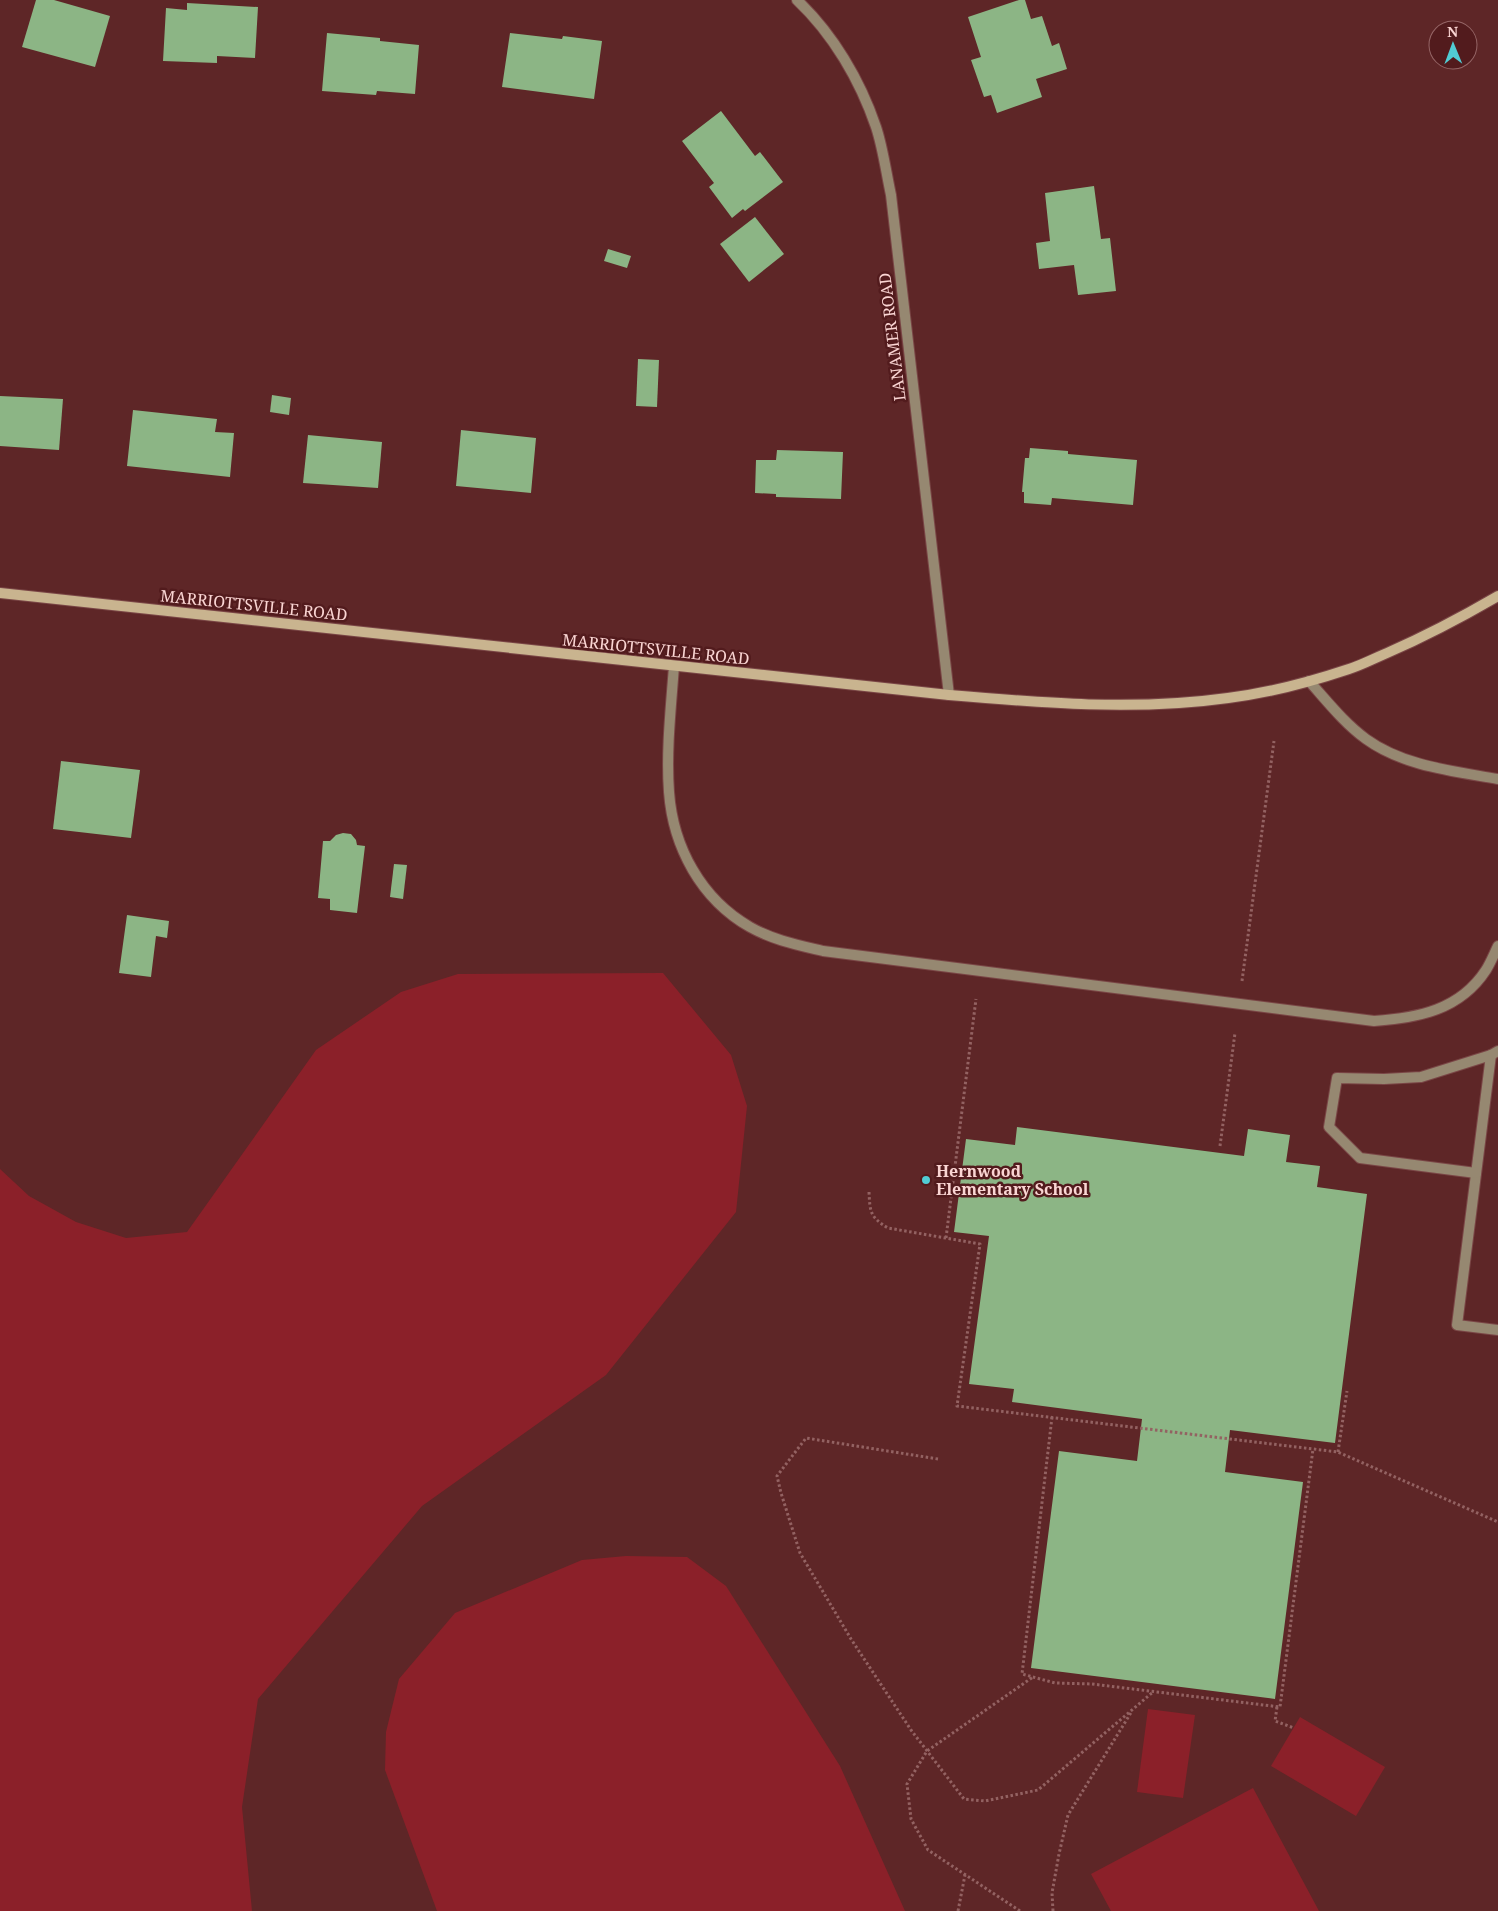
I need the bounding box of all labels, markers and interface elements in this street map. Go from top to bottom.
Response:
north arrow [1428,20,1478,70]
text: N [1447,22,1458,41]
street label: LANAMER ROAD [873,272,911,402]
street label: MARRIOTTSVILLE ROAD [159,584,349,626]
street label: MARRIOTTSVILLE ROAD [561,628,751,670]
place label: Hernwood Elementary School [936,1160,1089,1200]
marker: Hernwood Elementary School [920,1174,932,1186]

